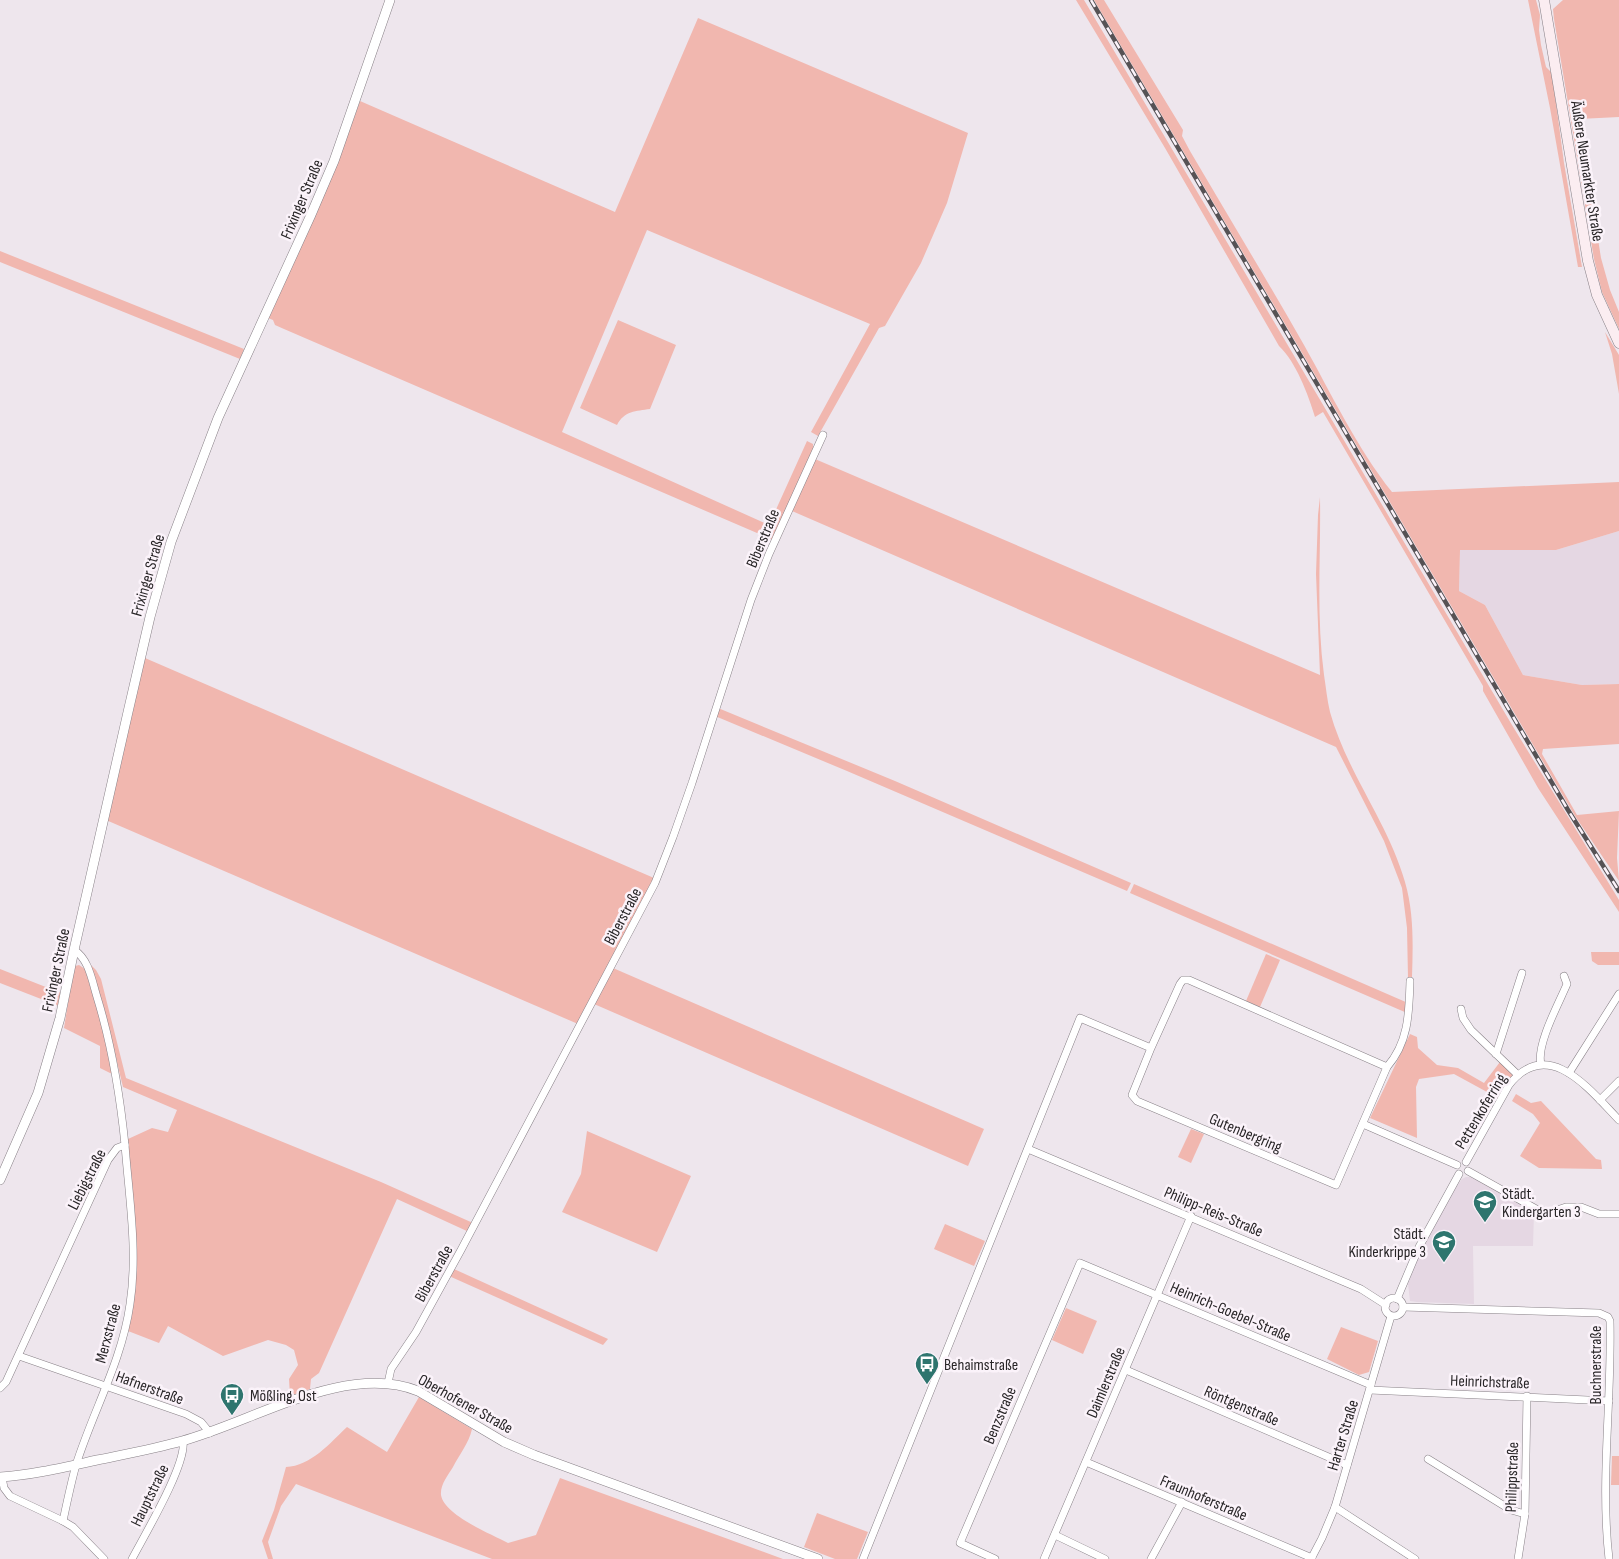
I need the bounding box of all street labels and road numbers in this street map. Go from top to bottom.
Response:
street label: Äußere Neumarkter Straße [1566,99,1607,243]
street label: Frixinger Straße [277,157,328,242]
street label: Biberstraße [743,506,784,571]
street label: Frixinger Straße [128,532,169,619]
street label: Biberstraße [600,885,646,948]
street label: Frixinger Straße [38,927,75,1014]
street label: Pettenkoferring [1451,1071,1511,1153]
street label: Gutenbergring [1206,1110,1285,1157]
street label: Liebigstraße [64,1146,111,1213]
street label: Philipp-Reis-Straße [1161,1183,1266,1242]
street label: Biberstraße [411,1242,458,1305]
street label: Heinrich-Goebel-Straße [1167,1278,1294,1346]
street label: Merxstraße [91,1302,126,1365]
street label: Buchnerstraße [1587,1326,1606,1404]
street label: Daimlerstraße [1083,1344,1130,1421]
street label: Hafnerstraße [113,1367,186,1409]
street label: Oberhofener Straße [415,1370,516,1438]
street label: Heinrichstraße [1450,1372,1530,1393]
street label: Röntgenstraße [1201,1382,1282,1431]
street label: Benzstraße [980,1384,1021,1447]
street label: Harter Straße [1324,1398,1363,1473]
street label: Philippstraße [1502,1442,1523,1513]
street label: Hauptstraße [127,1462,173,1530]
street label: Fraunhoferstraße [1157,1471,1250,1525]

